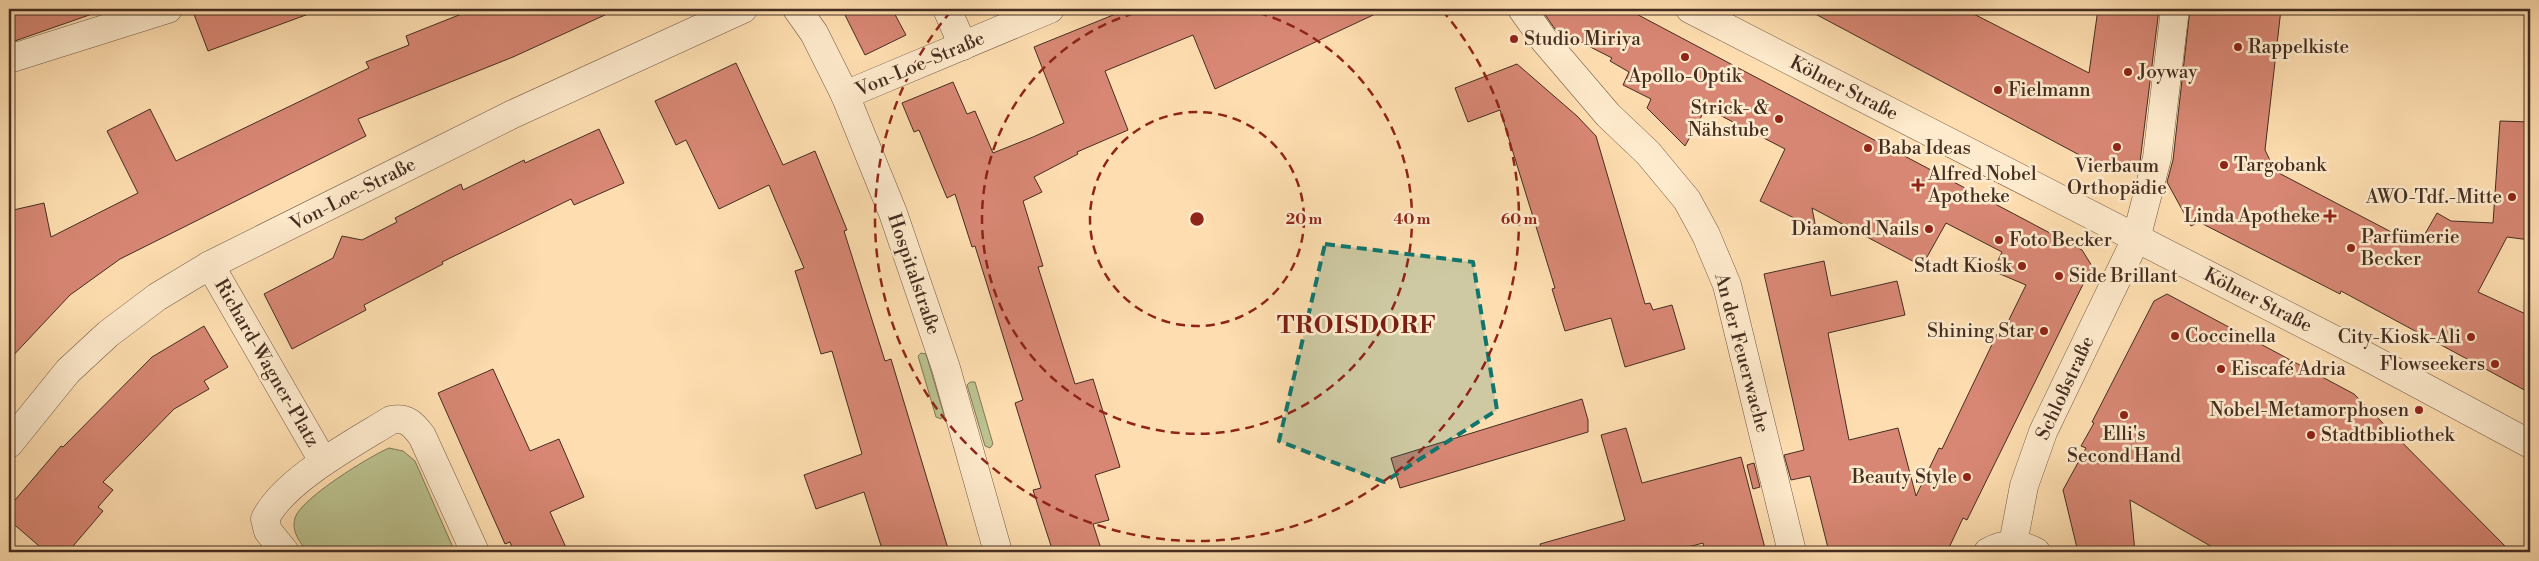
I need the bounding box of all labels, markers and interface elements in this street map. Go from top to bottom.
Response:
street label: Von-Loe-Straße [851,26,988,102]
place label: Studio Miriya [1524,27,1641,51]
marker: Studio Miriya [1508,33,1520,45]
place label: Rappelkiste [2248,35,2349,59]
marker: Rappelkiste [2232,41,2244,53]
street label: Kölner Straße [1786,50,1902,126]
marker: Apollo-Optik [1679,51,1691,63]
place label: Joyway [2137,60,2198,84]
place label: Apollo-Optik [1627,64,1743,88]
marker: Joyway [2122,66,2134,78]
place label: Fielmann [2008,78,2091,102]
marker: Fielmann [1992,84,2004,96]
place label: Strick- & Nähstube [1688,96,1770,142]
marker: Strick- & Nähstube [1773,113,1785,125]
place label: Baba Ideas [1877,136,1971,160]
marker: Vierbaum Orthopädie [2111,141,2123,153]
marker: Baba Ideas [1862,142,1874,154]
street label: Von-Loe-Straße [285,152,420,236]
place label: Targobank [2234,153,2327,177]
place label: Vierbaum Orthopädie [2067,154,2167,200]
marker: Targobank [2218,159,2230,171]
place label: Alfred Nobel Apotheke [1927,162,2037,208]
marker: Alfred Nobel Apotheke [1912,179,1924,191]
place label: AWO-Tdf.-Mitte [2365,185,2502,209]
marker: AWO-Tdf.-Mitte [2506,191,2518,203]
place label: Linda Apotheke [2184,204,2320,228]
street label: Hospitalstraße [882,210,946,338]
centre of rings [1188,210,1206,228]
text: 20 m [1286,210,1323,229]
text: 40 m [1393,210,1431,229]
text: 60 m [1501,210,1538,229]
marker: Linda Apotheke [2324,210,2336,222]
place label: Diamond Nails [1791,217,1919,241]
marker: Diamond Nails [1923,223,1935,235]
place label: Parfümerie Becker [2360,225,2460,271]
place label: Foto Becker [2009,228,2112,252]
marker: Foto Becker [1993,234,2005,246]
marker: Parfümerie Becker [2345,242,2357,254]
place label: Stadt Kiosk [1914,254,2013,278]
marker: Stadt Kiosk [2016,260,2028,272]
street label: Kölner Straße [2200,262,2316,338]
place label: Side Brillant [2069,264,2178,288]
street label: An der Feuerwache [1709,270,1775,435]
marker: Side Brillant [2053,270,2065,282]
street label: Richard-Wagner-Platz [209,275,325,451]
district label: TROISDORF [1277,311,1437,341]
place label: Shining Star [1927,319,2034,343]
place label: Coccinella [2185,324,2276,348]
marker: Shining Star [2038,325,2050,337]
place label: City-Kiosk-Ali [2338,325,2461,349]
marker: Coccinella [2169,330,2181,342]
marker: City-Kiosk-Ali [2465,331,2477,343]
street label: Schloßstraße [2030,332,2100,444]
place label: Flowseekers [2380,352,2485,376]
place label: Eiscafé Adria [2231,357,2346,381]
marker: Flowseekers [2489,358,2501,370]
marker: Eiscafé Adria [2215,363,2227,375]
place label: Nobel-Metamorphosen [2210,398,2409,422]
marker: Nobel-Metamorphosen [2413,404,2425,416]
marker: Elli's Second Hand [2118,409,2130,421]
place label: Elli's Second Hand [2067,422,2181,468]
place label: Stadtbibliothek [2321,423,2456,447]
marker: Stadtbibliothek [2305,429,2317,441]
place label: Beauty Style [1851,465,1957,489]
marker: Beauty Style [1961,471,1973,483]

